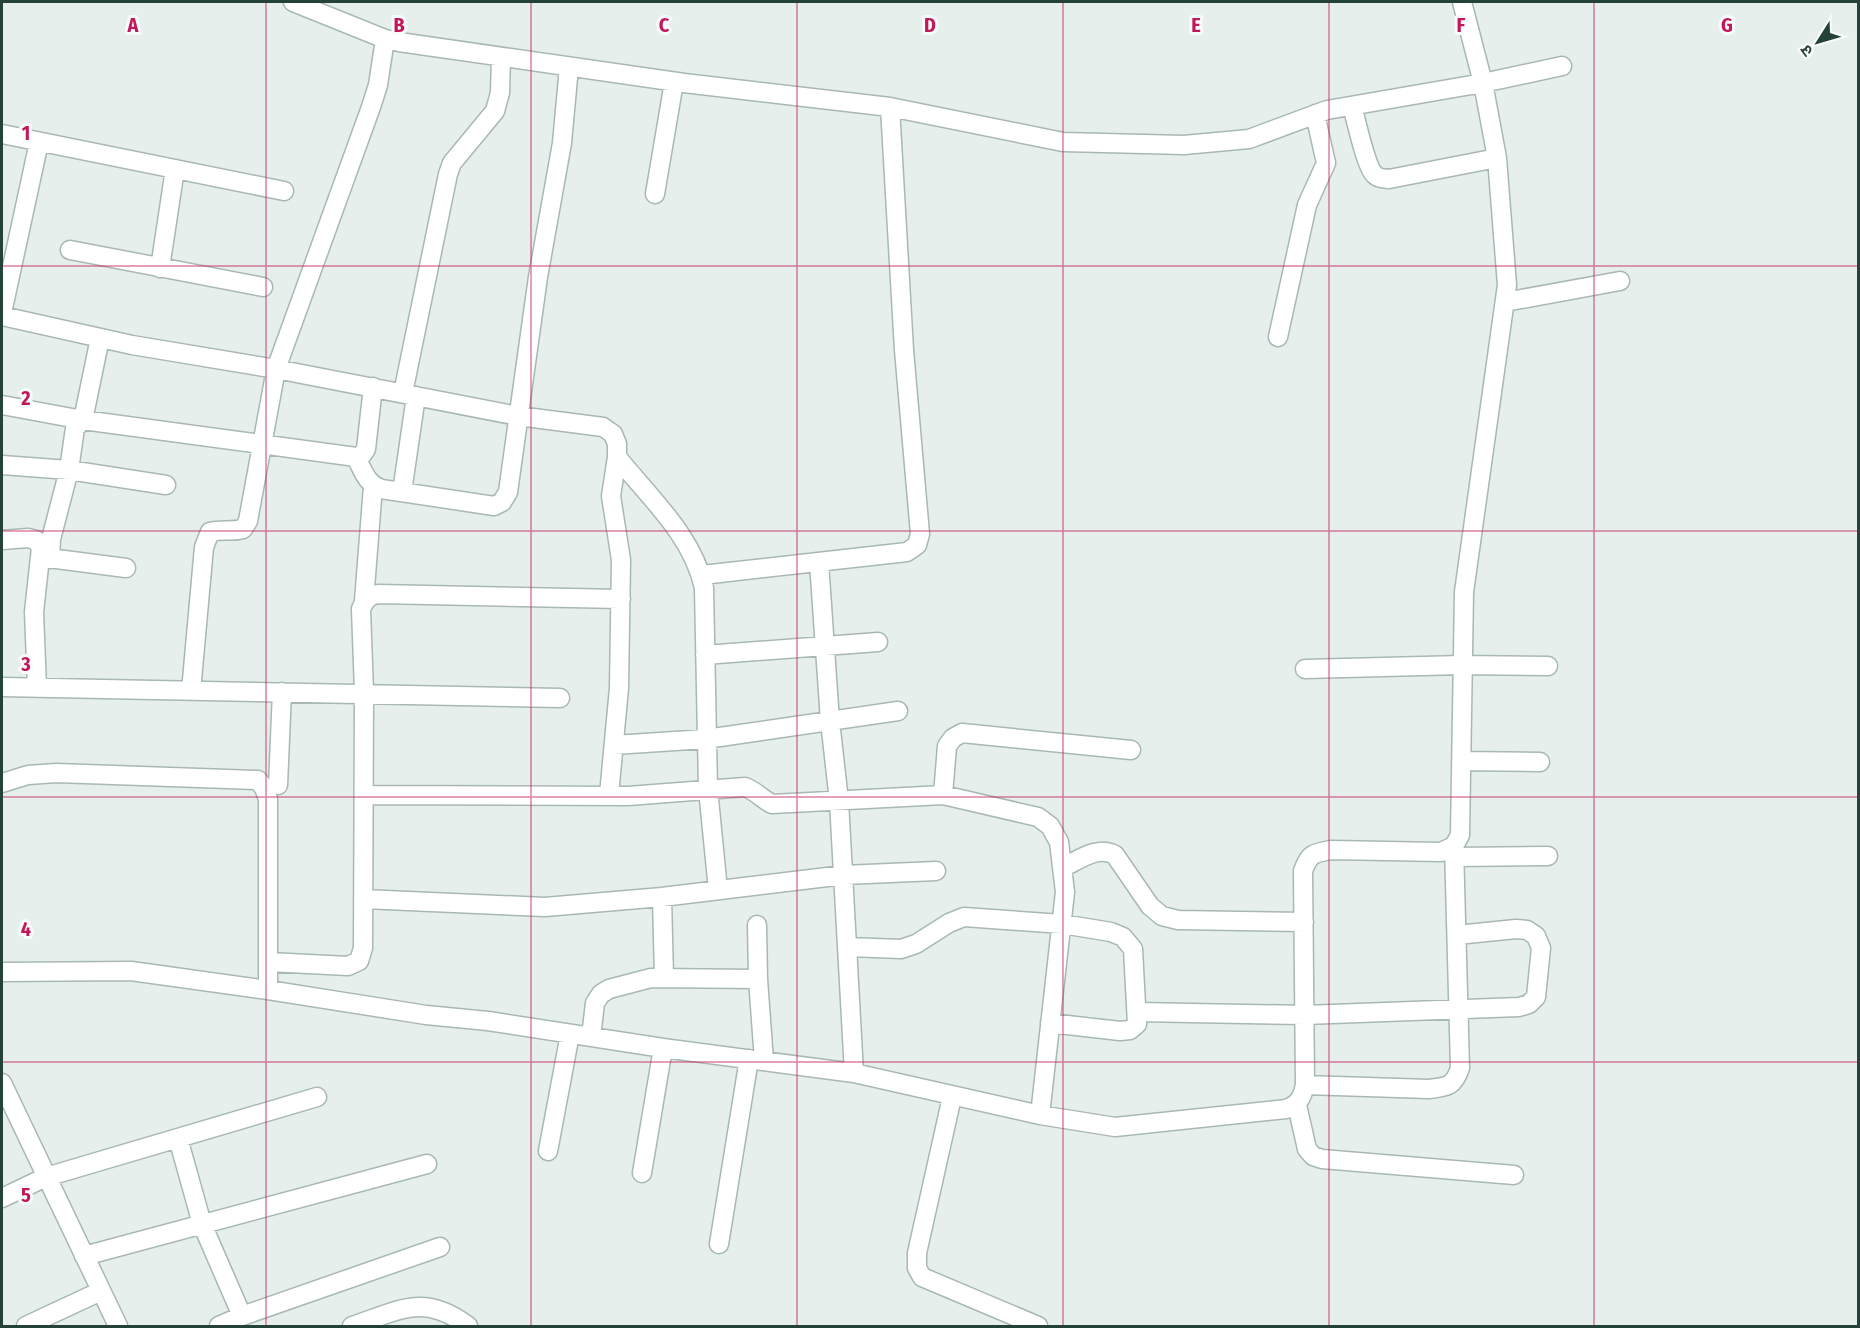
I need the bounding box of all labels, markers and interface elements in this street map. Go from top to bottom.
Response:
north arrow [1788,12,1848,72]
text: A [127,13,140,37]
text: B [393,13,405,37]
text: C [659,13,670,37]
text: D [924,13,936,37]
text: E [1191,13,1201,37]
text: F [1457,13,1466,37]
text: G [1721,13,1733,37]
text: उ [1796,41,1817,60]
text: 1 [22,121,30,145]
text: 2 [20,386,31,410]
text: 3 [20,652,31,676]
text: 4 [21,917,31,941]
text: 5 [21,1183,31,1207]

